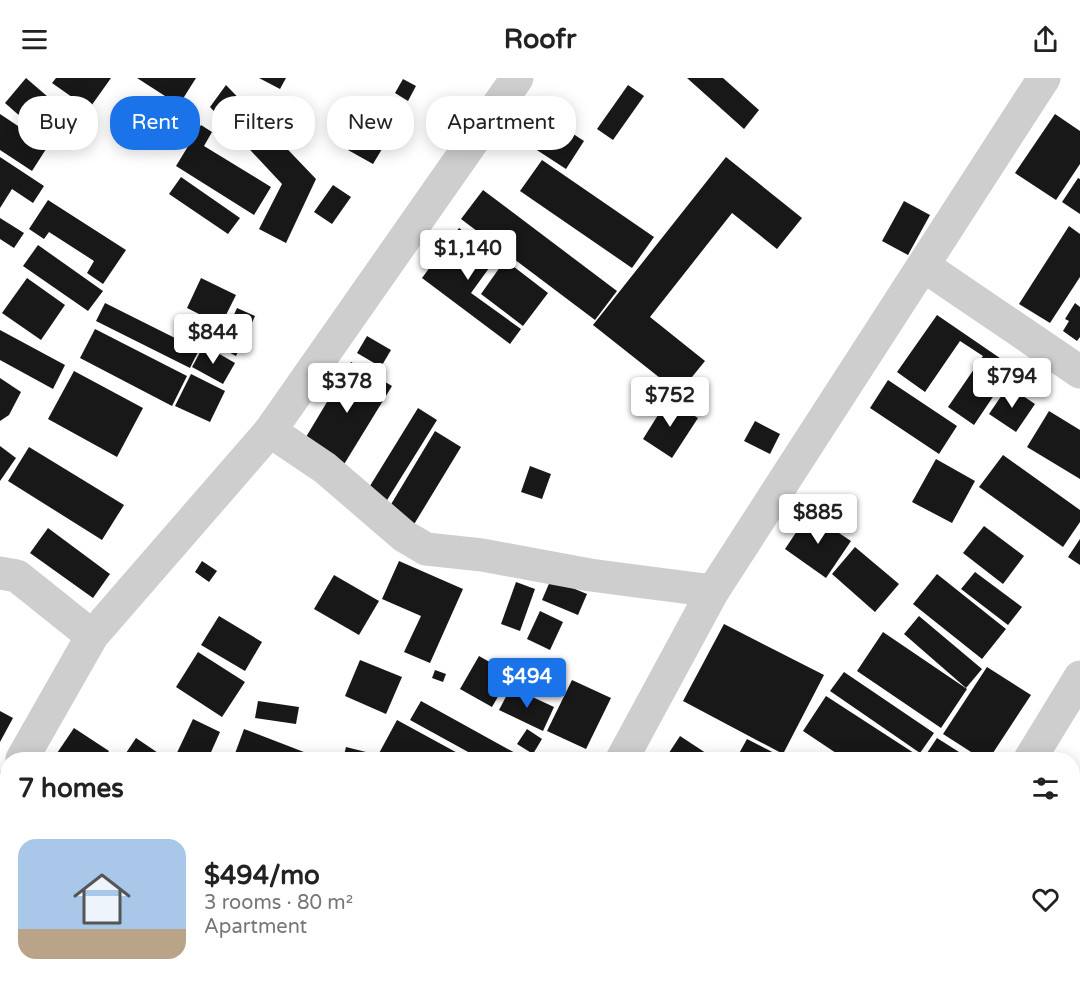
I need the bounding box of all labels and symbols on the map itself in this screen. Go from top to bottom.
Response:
pin: $1,140 [419,230,517,281]
pin: $844 [177,314,249,365]
pin: $794 [976,358,1048,409]
pin: $378 [311,363,383,414]
pin: $752 [634,377,706,428]
pin: $885 [782,494,854,545]
pin: $494 [491,658,563,709]

